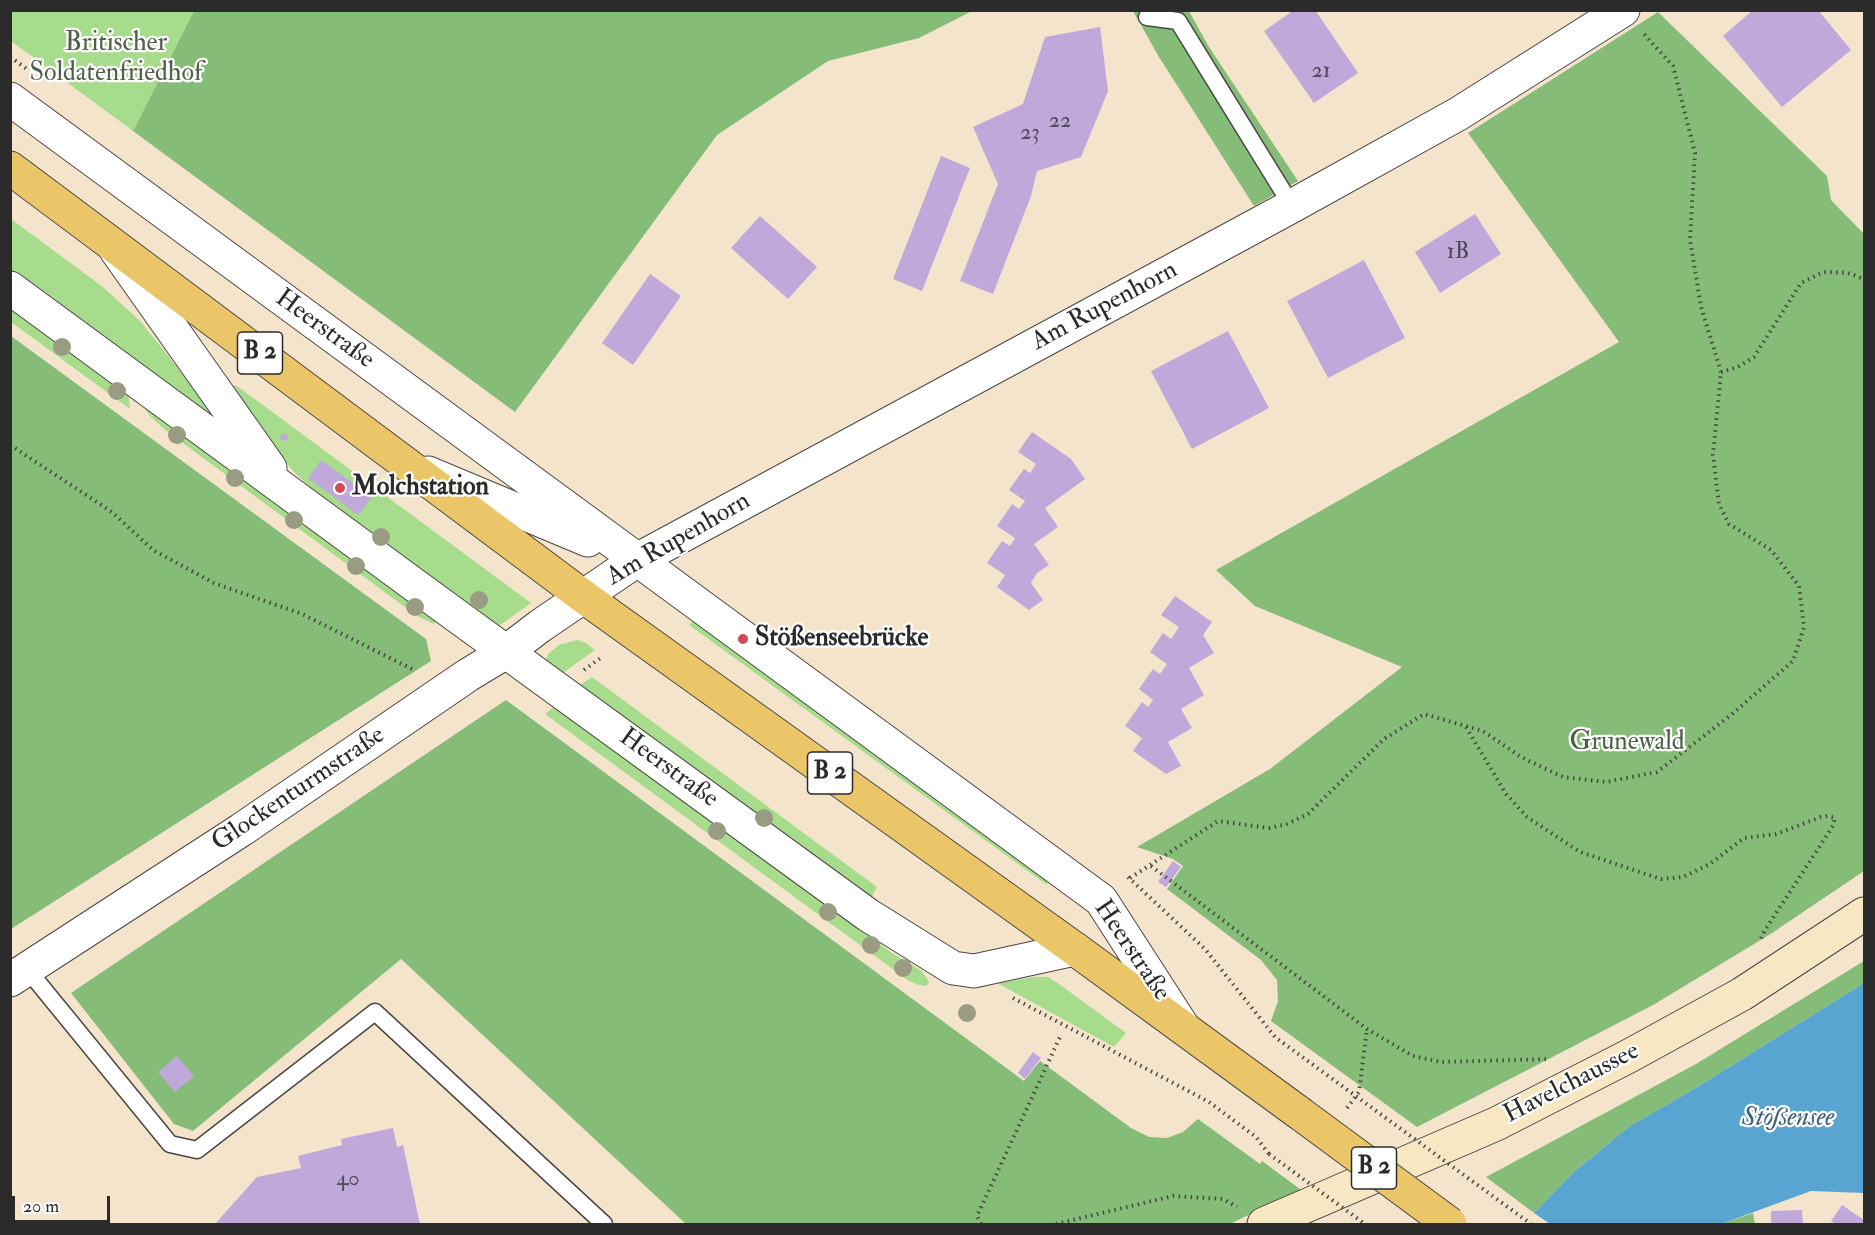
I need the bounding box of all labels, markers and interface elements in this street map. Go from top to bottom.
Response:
park label: Britischer Soldatenfriedhof [30,28,202,89]
house number: 21 [1311,59,1331,85]
house number: 22 [1049,109,1071,135]
house number: 23 [1020,121,1040,147]
house number: 1B [1447,240,1469,266]
street label: Am Rupenhorn [1027,256,1183,358]
street label: Heerstraße [268,284,380,376]
road number: B 2 [238,332,282,374]
place label: Molchstation [352,472,489,504]
marker: Molchstation [333,481,347,495]
street label: Am Rupenhorn [602,486,756,594]
place label: Stößenseebrücke [755,623,928,655]
marker: Stößenseebrücke [736,632,750,646]
street label: Glockenturmstraße [207,721,391,859]
street label: Heerstraße [612,723,724,815]
park label: Grunewald [1569,727,1685,759]
road number: B 2 [808,752,852,794]
street label: Heerstraße [1086,895,1176,1007]
street label: Havelchaussee [1499,1037,1645,1131]
water label: Stößensee [1742,1103,1834,1135]
road number: B 2 [1352,1147,1396,1189]
house number: 40 [336,1167,360,1193]
scale bar [15,1184,112,1222]
text: 20 m [23,1195,59,1218]

